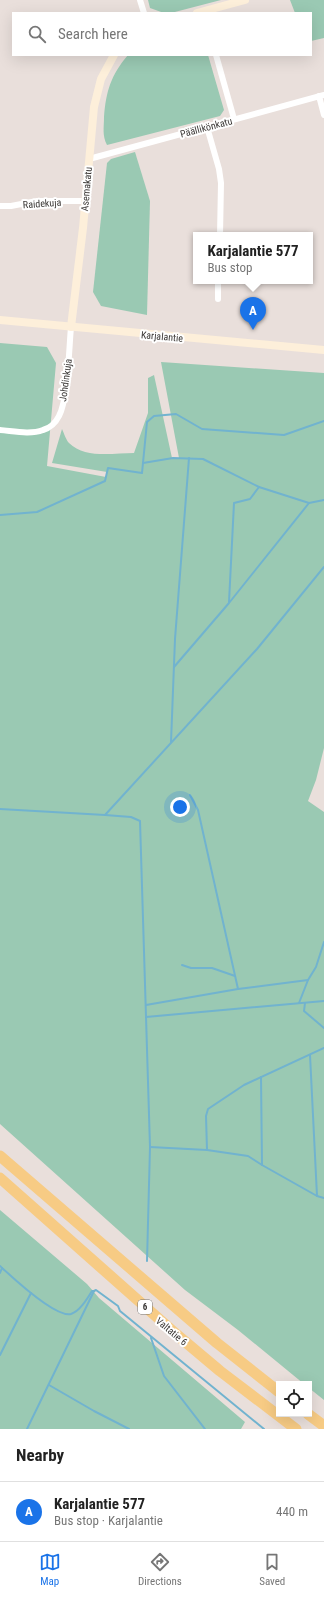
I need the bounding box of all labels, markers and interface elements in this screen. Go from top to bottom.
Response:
search box [12,12,312,56]
icon: search [26,23,48,45]
text: Search here [58,25,128,43]
street label: Päällikönkatu [179,115,234,140]
street label: Asemakatu [79,166,94,212]
street label: Raidekuja [22,197,62,210]
popup [193,232,313,284]
text: Karjalantie 577 [207,242,299,260]
text: Bus stop [207,260,252,275]
pin: A [240,297,266,330]
street label: Karjalantie [140,329,184,344]
street label: Johdinkuja [57,358,74,402]
your location [170,797,190,817]
road number: 6 [138,1300,152,1314]
street label: Valtatie 6 [154,1315,190,1348]
map controls [276,1381,312,1417]
button: locate [276,1381,312,1417]
text: Nearby [16,1445,64,1465]
text: Karjalantie 577 [54,1495,145,1513]
text: A [25,1504,33,1519]
text: 440 m [276,1504,308,1519]
text: Bus stop · Karjalantie [54,1513,163,1528]
tab: Map [39,1551,61,1588]
tab: Directions [138,1551,182,1588]
tab: Saved [259,1551,285,1588]

